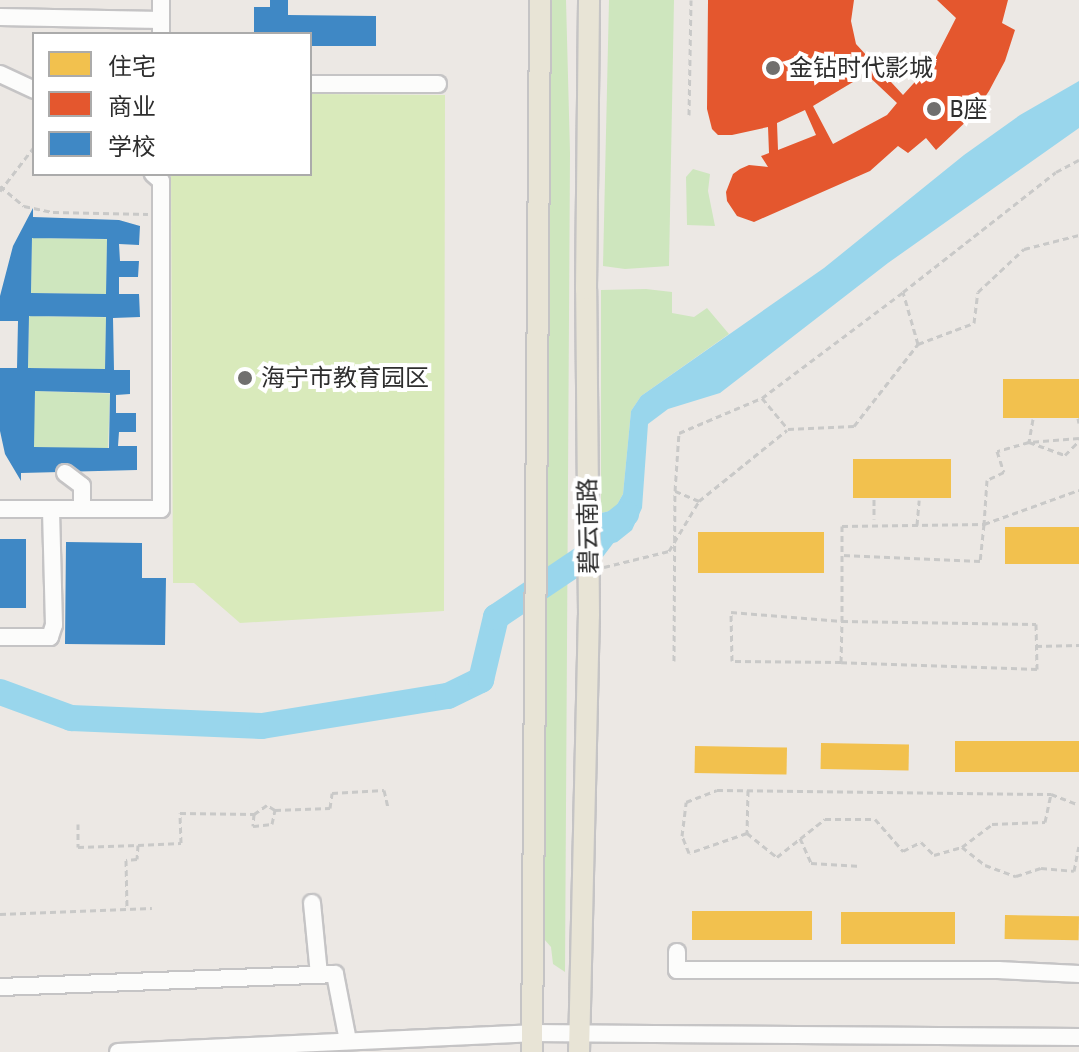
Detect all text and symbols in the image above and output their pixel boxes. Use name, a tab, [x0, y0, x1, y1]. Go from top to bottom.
legend	[32, 32, 312, 176]
text: 住宅	[108, 50, 156, 82]
place label: 金钻时代影城	[789, 54, 933, 82]
marker: 金钻时代影城	[764, 59, 782, 77]
text: 商业	[108, 90, 156, 122]
place label: B座	[950, 95, 987, 123]
marker: B座	[925, 100, 943, 118]
text: 学校	[108, 130, 156, 162]
place label: 海宁市教育园区	[261, 364, 429, 392]
marker: 海宁市教育园区	[236, 369, 254, 387]
street label: 碧云南路	[573, 478, 603, 574]

